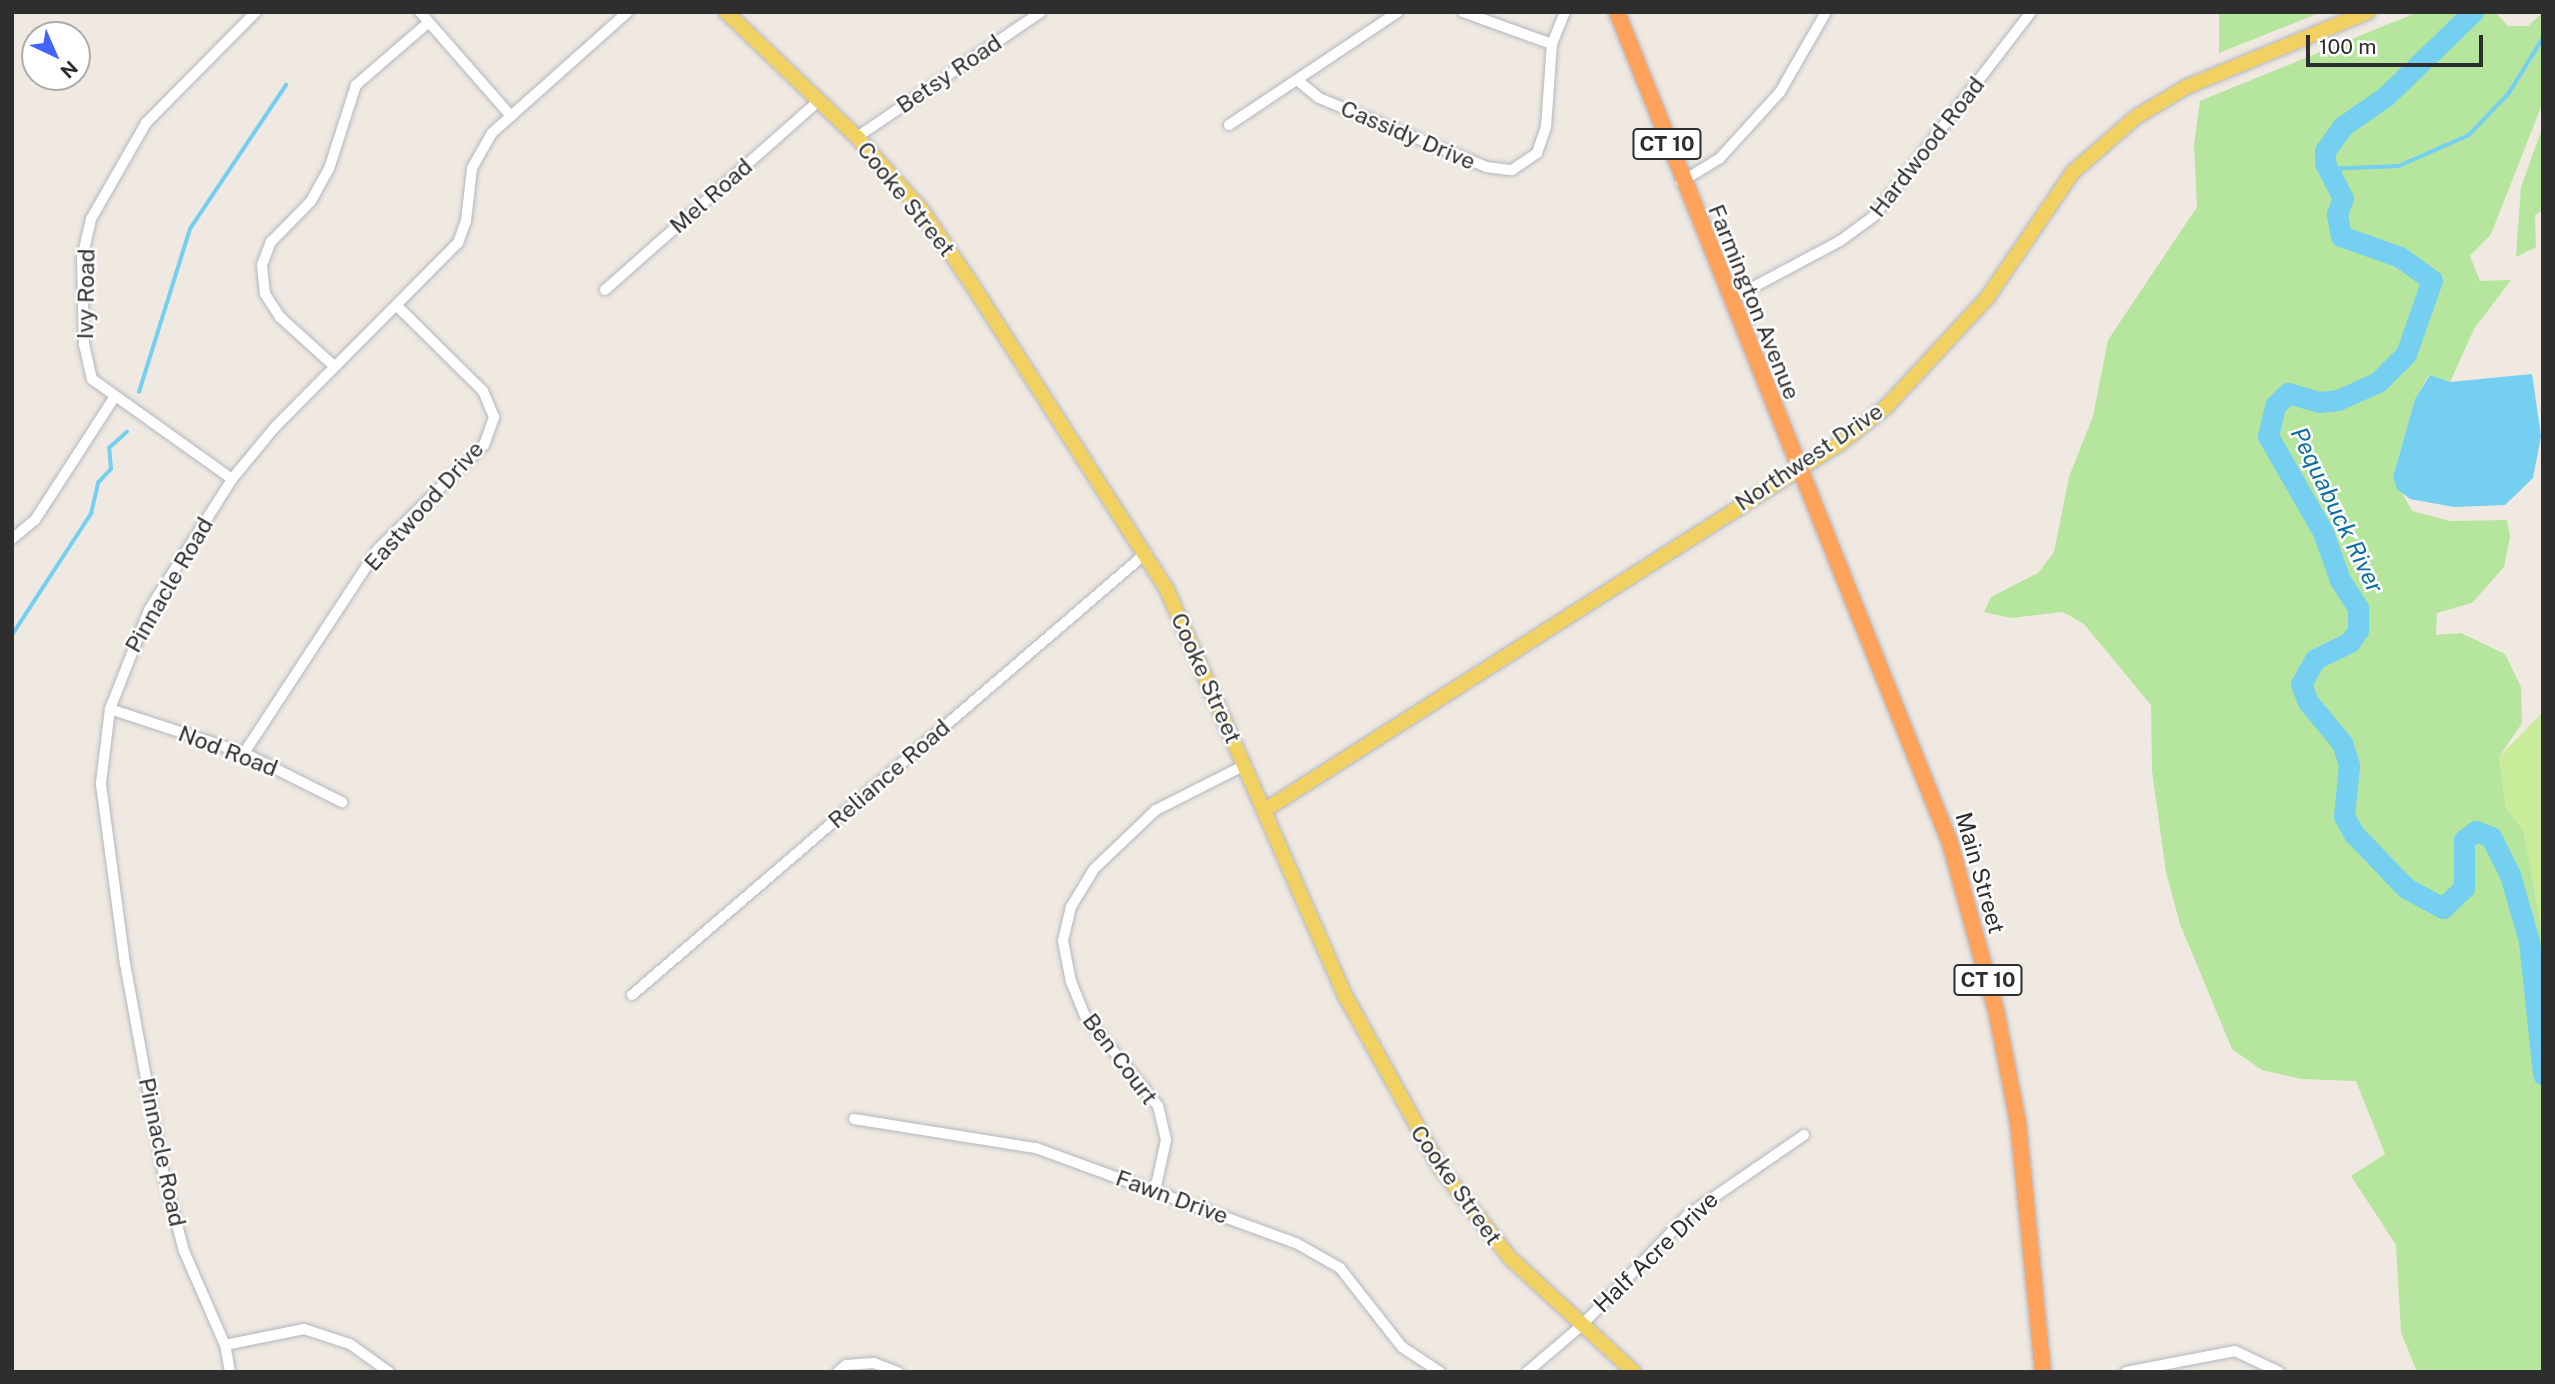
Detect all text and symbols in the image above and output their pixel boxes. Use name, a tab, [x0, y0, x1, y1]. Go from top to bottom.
north arrow	[21, 21, 91, 91]
scale bar	[2310, 21, 2487, 65]
street label: Betsy Road	[891, 29, 1007, 119]
text: 100 m	[2319, 34, 2376, 59]
text: N	[56, 57, 82, 83]
street label: Hardwood Road	[1864, 71, 1990, 223]
street label: Cassidy Drive	[1336, 94, 1480, 176]
road number: CT 10	[1632, 127, 1702, 162]
street label: Cooke Street	[851, 136, 961, 262]
street label: Mel Road	[664, 153, 758, 239]
street label: Farmington Avenue	[1702, 200, 1806, 404]
street label: Ivy Road	[71, 248, 101, 340]
street label: Northwest Drive	[1730, 397, 1888, 517]
water label: Pequabuck River	[2284, 422, 2390, 598]
street label: Eastwood Drive	[359, 435, 489, 577]
street label: Pinnacle Road	[119, 512, 219, 658]
street label: Cooke Street	[1165, 608, 1247, 748]
street label: Reliance Road	[822, 714, 956, 834]
street label: Nod Road	[175, 719, 281, 783]
street label: Main Street	[1950, 809, 2010, 937]
road number: CT 10	[1953, 962, 2023, 998]
street label: Ben Court	[1077, 1008, 1163, 1110]
street label: Pinnacle Road	[133, 1075, 191, 1229]
street label: Cooke Street	[1405, 1120, 1507, 1250]
street label: Fawn Drive	[1112, 1164, 1232, 1230]
street label: Half Acre Drive	[1588, 1186, 1724, 1318]

